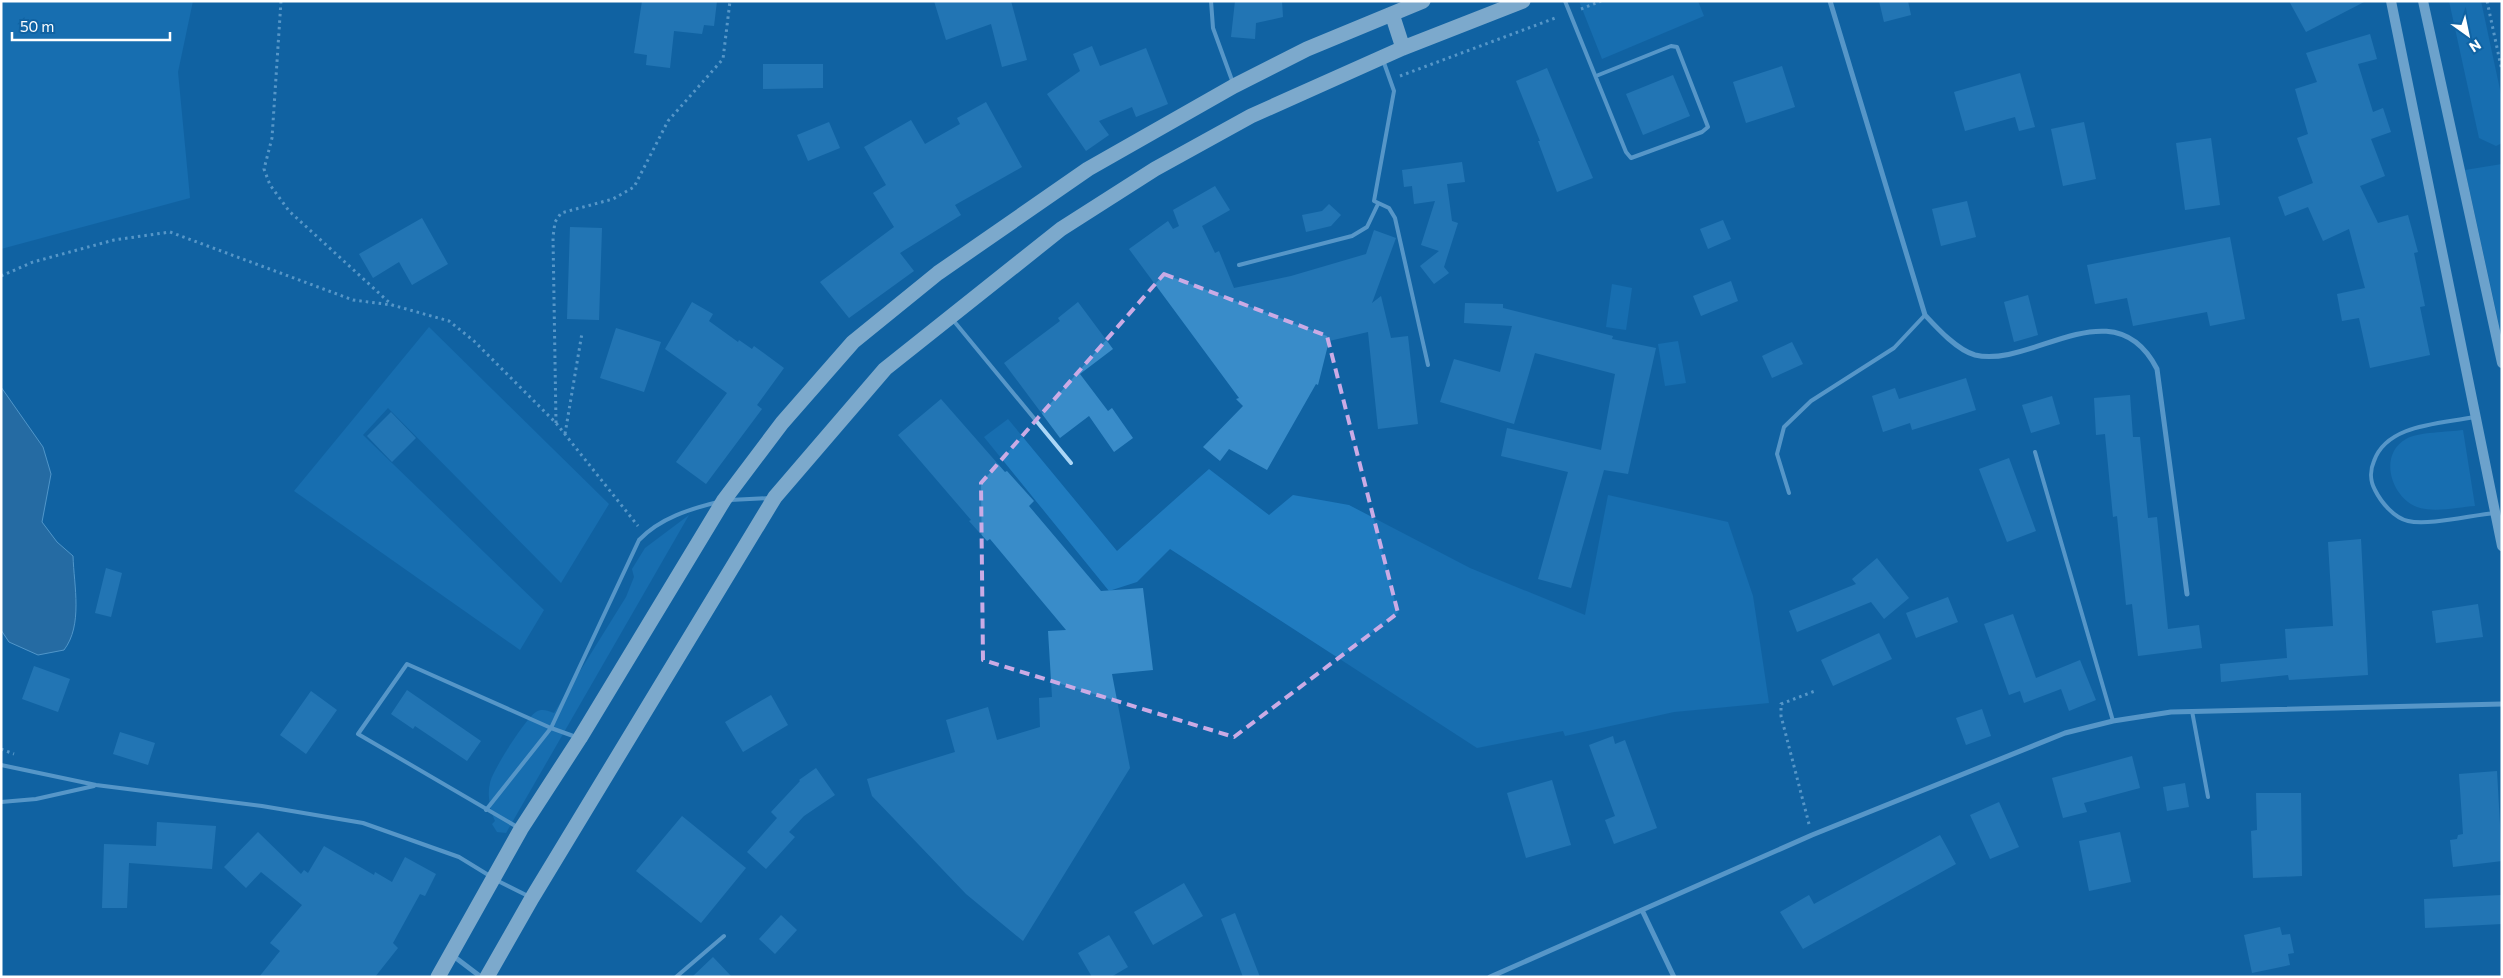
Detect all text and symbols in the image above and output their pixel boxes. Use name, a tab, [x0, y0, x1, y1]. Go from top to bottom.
scale bar	[12, 10, 170, 42]
north arrow	[2443, 10, 2493, 60]
text: 50 m	[20, 17, 54, 35]
text: N	[2466, 36, 2484, 56]

